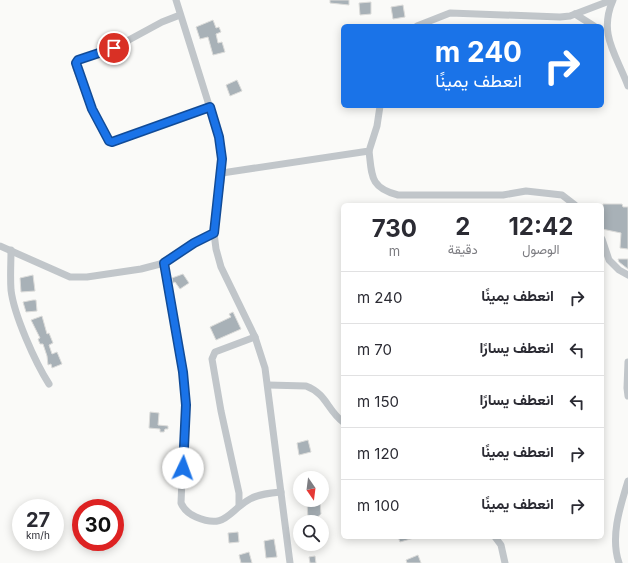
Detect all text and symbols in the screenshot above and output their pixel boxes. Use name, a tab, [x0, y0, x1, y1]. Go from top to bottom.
pin	[97, 31, 131, 65]
text: 240 m	[435, 35, 522, 69]
icon: arrive	[103, 37, 125, 59]
icon: right	[536, 40, 588, 92]
text: انعطف يمينًا	[435, 70, 522, 91]
text: 2	[455, 212, 470, 241]
text: 12:42	[508, 212, 573, 241]
text: 730	[372, 214, 417, 243]
text: دقيقة	[448, 241, 478, 257]
text: الوصول	[522, 241, 560, 257]
text: m	[389, 243, 400, 259]
text: انعطف يمينًا	[481, 286, 554, 305]
icon: right	[566, 287, 588, 309]
text: 240 m	[357, 288, 402, 307]
text: انعطف يسارًا	[479, 338, 554, 357]
icon: left	[566, 339, 588, 361]
text: 70 m	[357, 340, 392, 359]
text: انعطف يسارًا	[479, 390, 554, 409]
icon: left	[566, 391, 588, 413]
text: 150 m	[357, 392, 399, 411]
text: انعطف يمينًا	[481, 442, 554, 461]
icon: right	[566, 443, 588, 465]
text: 120 m	[357, 444, 399, 463]
position arrow	[162, 447, 204, 489]
north arrow	[293, 471, 329, 507]
map controls	[293, 471, 329, 551]
text: انعطف يمينًا	[481, 494, 554, 513]
icon: right	[566, 495, 588, 517]
text: 100 m	[357, 496, 399, 515]
speed limit sign: 30	[72, 499, 124, 551]
text: 27	[26, 508, 50, 532]
button: search	[293, 515, 329, 551]
text: km/h	[26, 529, 50, 541]

